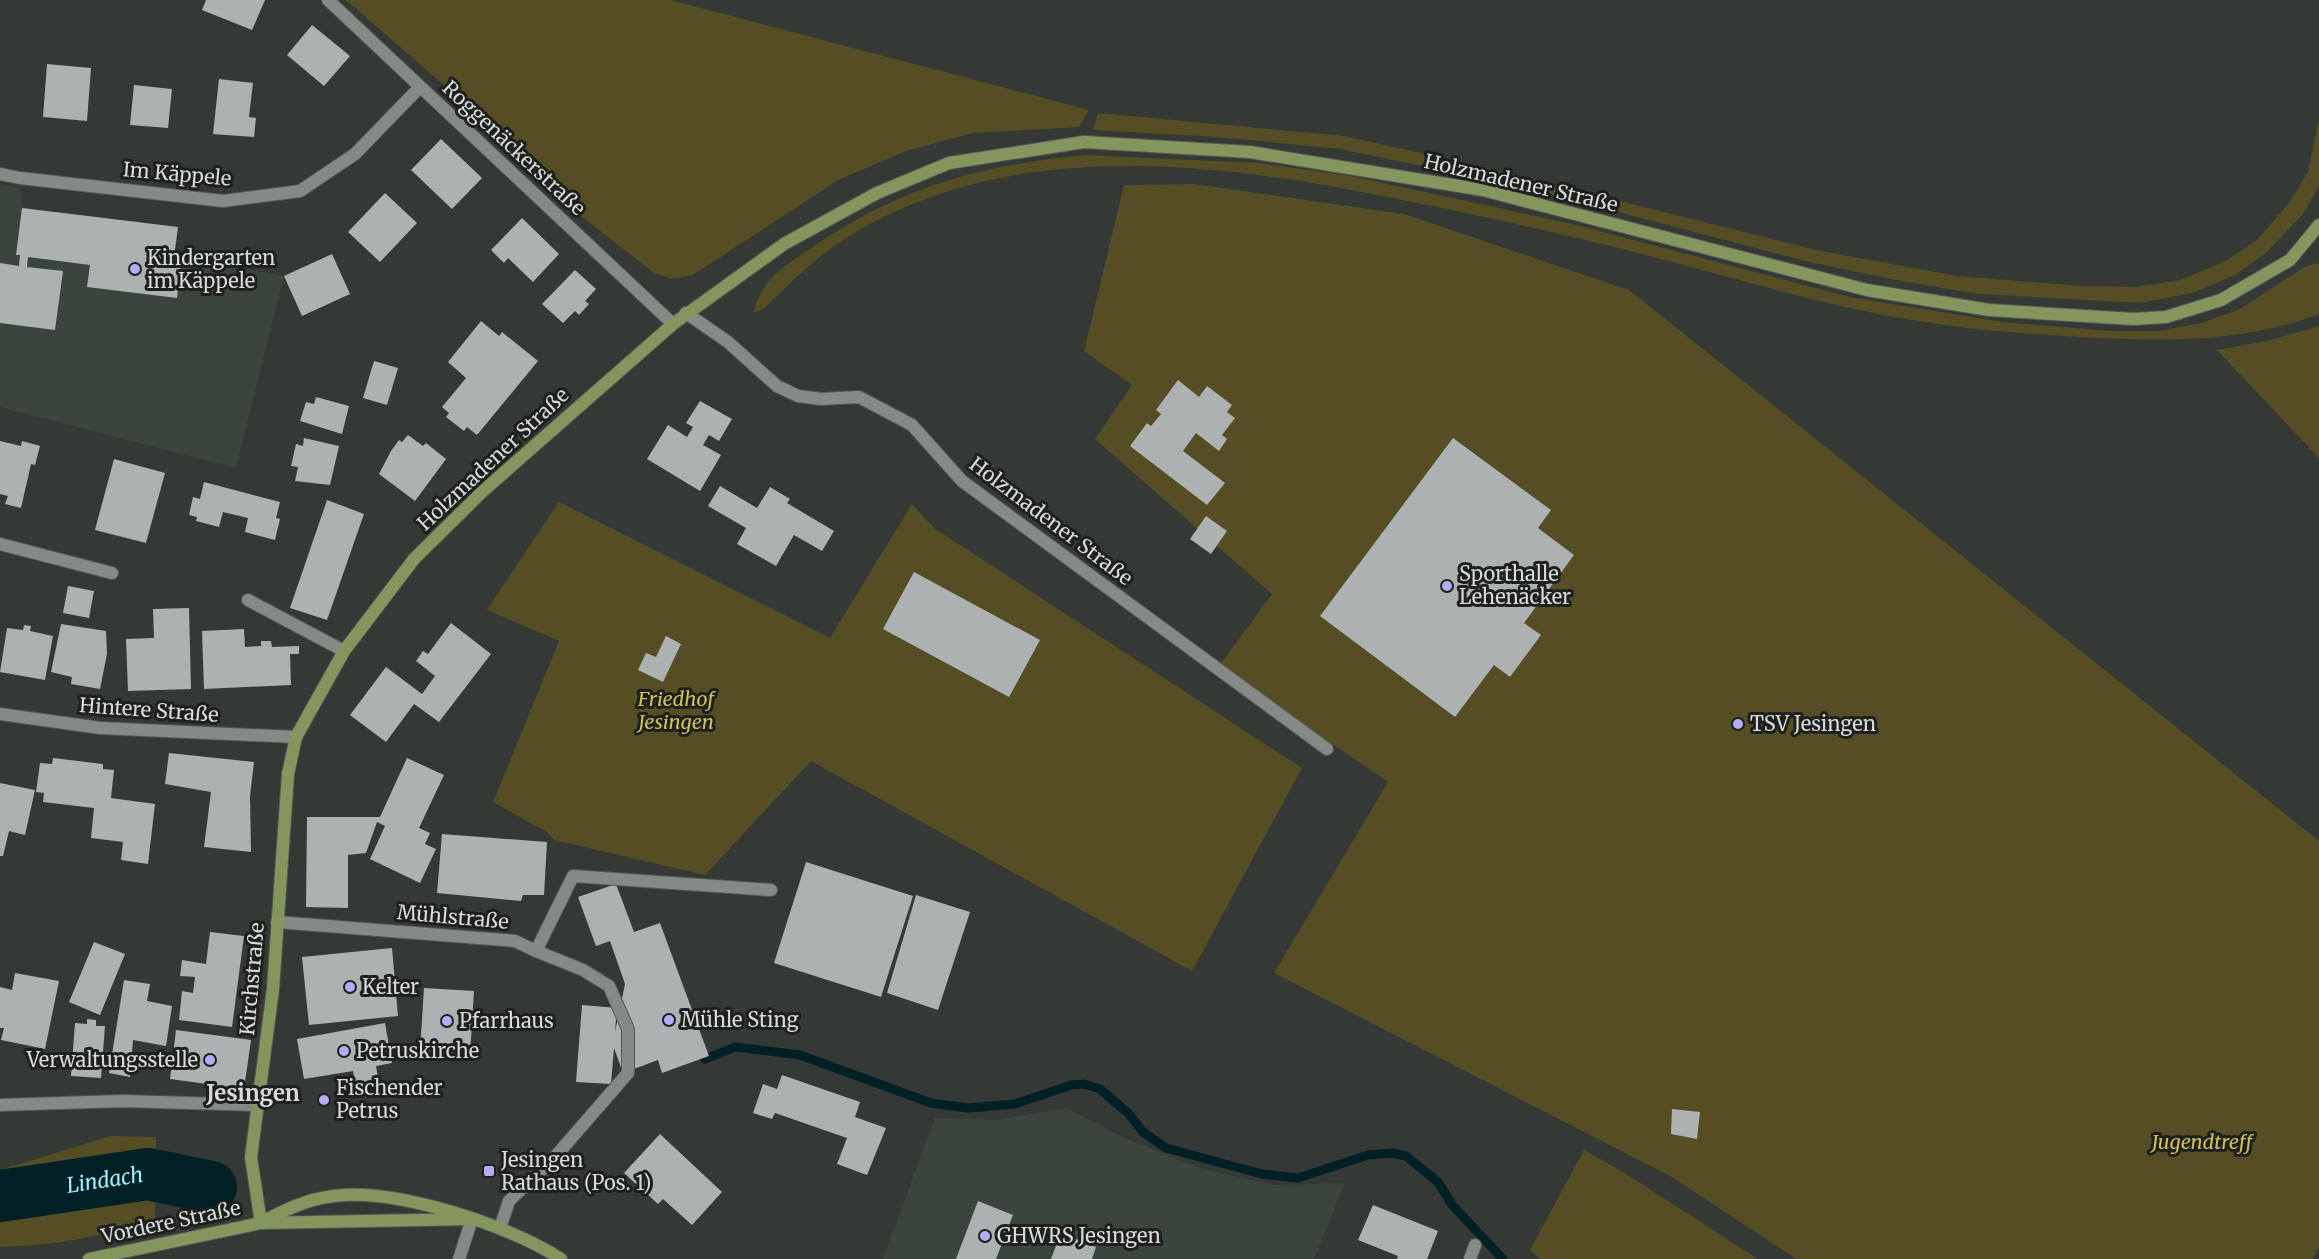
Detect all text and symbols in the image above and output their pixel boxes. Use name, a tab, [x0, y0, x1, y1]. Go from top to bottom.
street label: Roggenäckerstraße	[438, 75, 591, 220]
street label: Holzmadener Straße	[1422, 148, 1620, 217]
street label: Im Käppele	[122, 156, 232, 191]
place label: Kindergarten im Käppele	[147, 245, 275, 293]
marker: Kindergarten im Käppele	[128, 262, 142, 276]
street label: Holzmadener Straße	[412, 382, 574, 535]
street label: Holzmadener Straße	[965, 451, 1138, 590]
place label: Sporthalle Lehenäcker	[1459, 561, 1571, 609]
marker: Sporthalle Lehenäcker	[1440, 579, 1454, 593]
park label: Friedhof Jesingen	[636, 686, 716, 734]
street label: Hintere Straße	[78, 692, 220, 727]
place label: TSV Jesingen	[1750, 711, 1876, 736]
marker: TSV Jesingen	[1731, 717, 1745, 731]
street label: Mühlstraße	[396, 899, 510, 934]
street label: Kirchstraße	[234, 921, 269, 1037]
place label: Kelter	[362, 974, 419, 999]
marker: Kelter	[343, 980, 357, 994]
place label: Mühle Sting	[681, 1007, 799, 1032]
place label: Pfarrhaus	[459, 1008, 554, 1033]
marker: Mühle Sting	[662, 1013, 676, 1027]
marker: Pfarrhaus	[440, 1014, 454, 1028]
place label: Petruskirche	[356, 1038, 479, 1063]
marker: Petruskirche	[337, 1044, 351, 1058]
place label: Verwaltungsstelle	[26, 1047, 198, 1072]
marker: Verwaltungsstelle	[203, 1053, 217, 1067]
place label: Fischender Petrus	[336, 1075, 443, 1123]
district label: Jesingen	[205, 1079, 300, 1107]
marker: Fischender Petrus	[317, 1093, 331, 1107]
park label: Jugendtreff	[2150, 1129, 2254, 1154]
place label: Jesingen Rathaus (Pos. 1)	[500, 1147, 651, 1195]
water label: Lindach	[65, 1161, 145, 1199]
marker: Jesingen Rathaus (Pos. 1)	[482, 1164, 496, 1178]
street label: Vordere Straße	[98, 1195, 243, 1249]
place label: GHWRS Jesingen	[997, 1223, 1161, 1248]
marker: GHWRS Jesingen	[978, 1229, 992, 1243]

